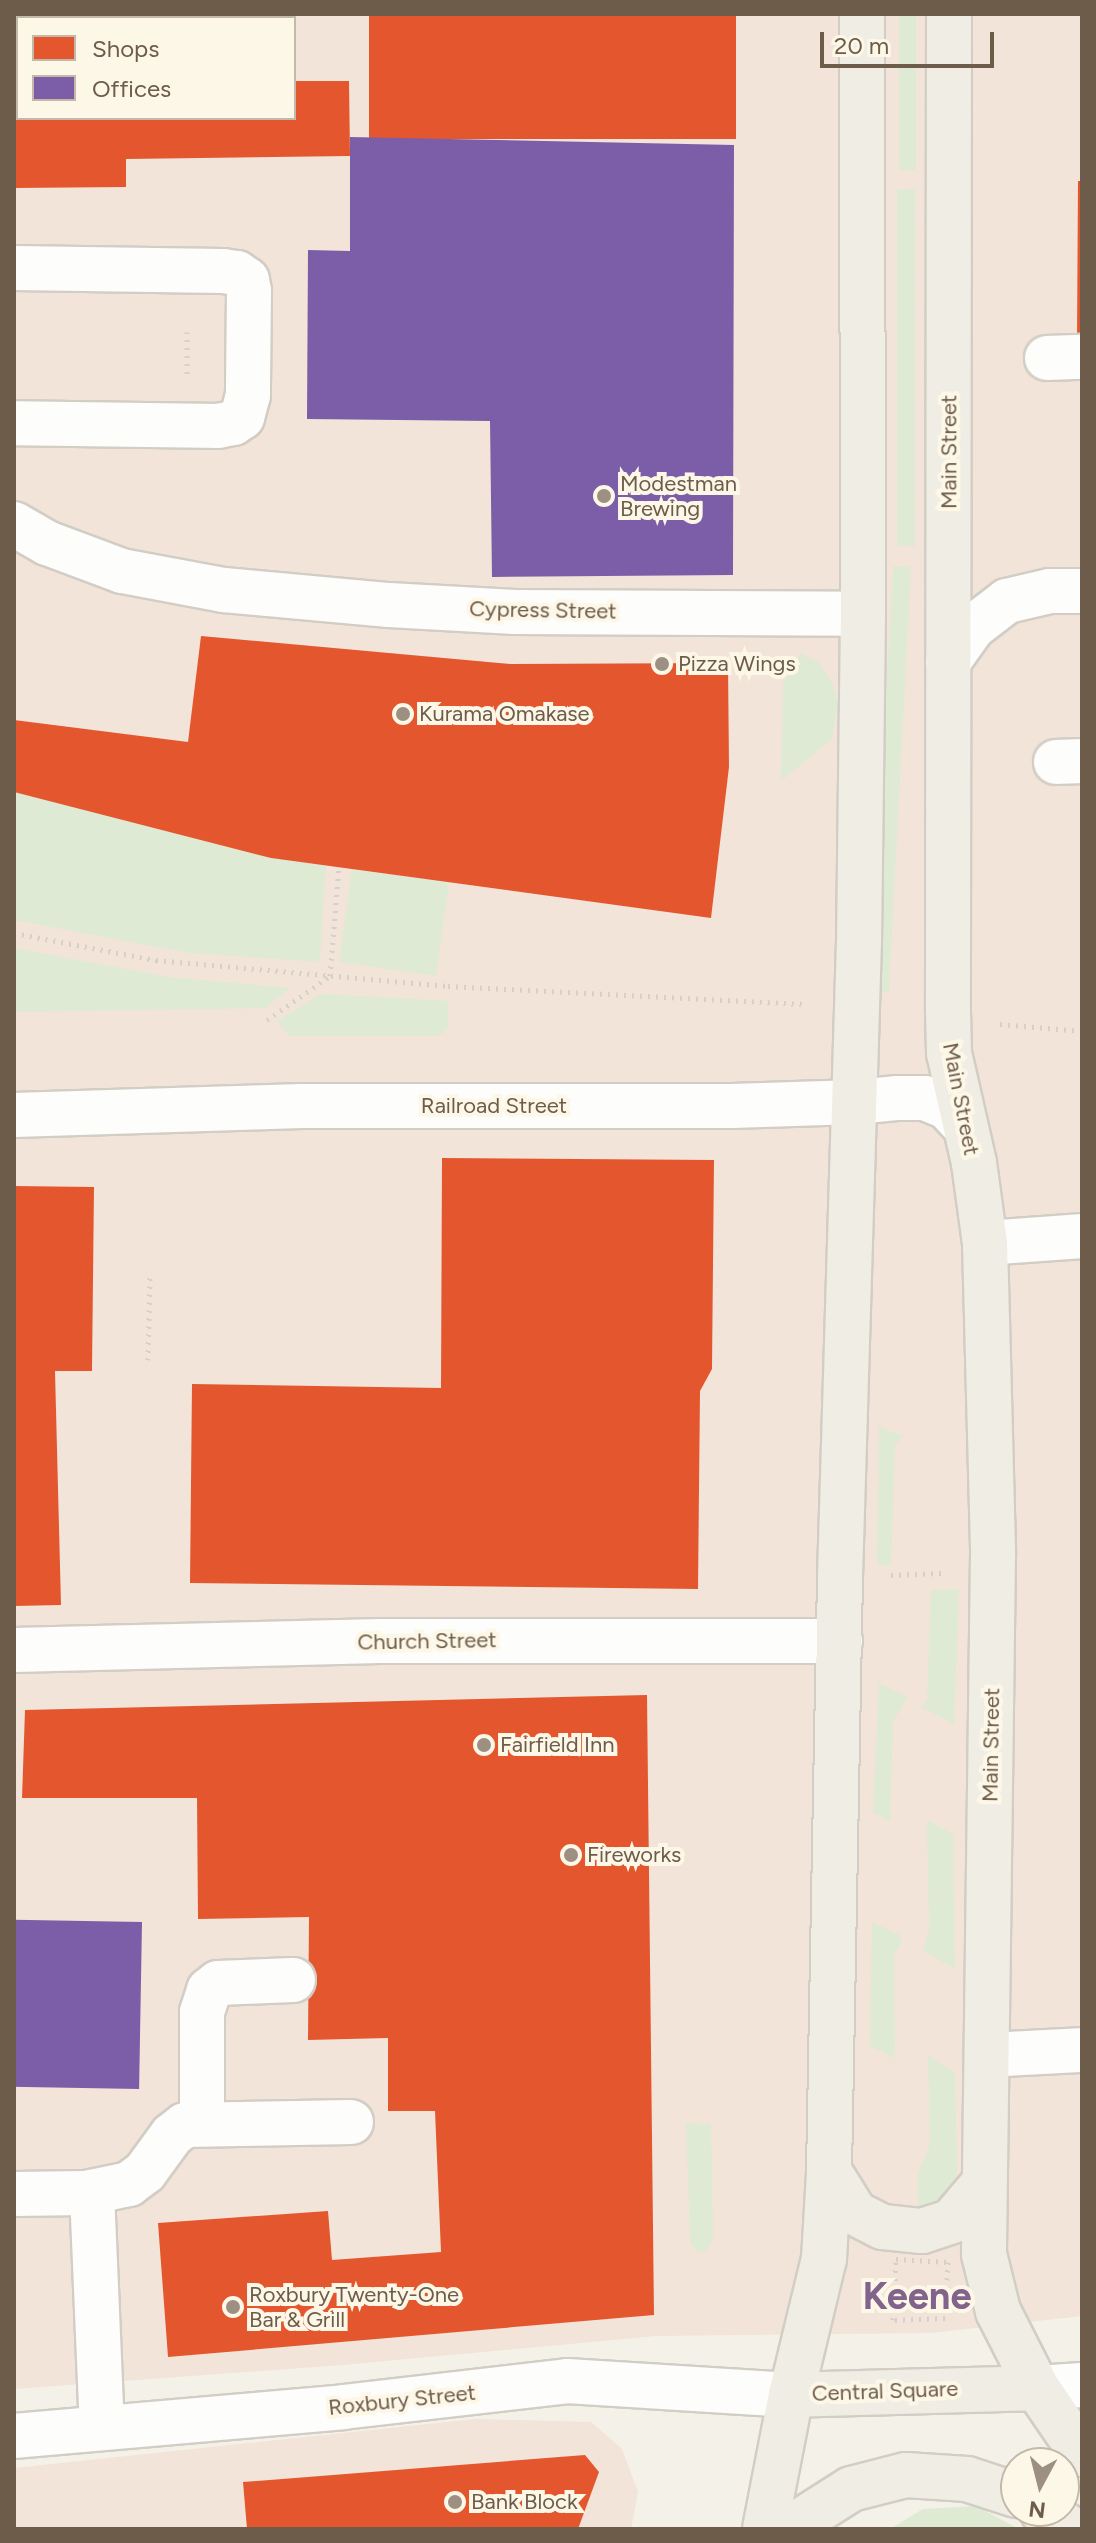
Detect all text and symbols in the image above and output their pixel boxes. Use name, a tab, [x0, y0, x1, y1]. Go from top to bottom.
legend	[16, 16, 296, 120]
scale bar	[824, 16, 998, 66]
text: 20 m	[834, 31, 889, 60]
text: Shops	[92, 34, 159, 63]
text: Offices	[92, 74, 171, 103]
street label: Main Street	[936, 395, 962, 509]
place label: Modestman Brewing	[620, 470, 737, 522]
marker: Modestman Brewing	[595, 487, 613, 505]
street label: Cypress Street	[469, 596, 617, 624]
place label: Pizza Wings	[678, 651, 796, 677]
marker: Pizza Wings	[653, 655, 671, 673]
place label: Kurama Omakase	[419, 701, 590, 727]
marker: Kurama Omakase	[394, 705, 412, 723]
street label: Main Street	[937, 1040, 985, 1158]
street label: Railroad Street	[421, 1093, 567, 1119]
street label: Church Street	[357, 1627, 497, 1655]
street label: Main Street	[977, 1688, 1005, 1802]
place label: Fairfield Inn	[500, 1732, 614, 1758]
marker: Fairfield Inn	[475, 1736, 493, 1754]
place label: Fireworks	[587, 1842, 681, 1868]
marker: Fireworks	[562, 1846, 580, 1864]
district label: Keene	[863, 2274, 971, 2320]
place label: Roxbury Twenty-One Bar & Grill	[249, 2281, 459, 2332]
marker: Roxbury Twenty-One Bar & Grill	[224, 2298, 242, 2316]
street label: Central Square	[811, 2375, 959, 2407]
street label: Roxbury Street	[327, 2379, 477, 2421]
north arrow	[1000, 2447, 1080, 2527]
place label: Bank Block	[471, 2489, 578, 2515]
marker: Bank Block	[446, 2493, 464, 2511]
text: N	[1027, 2495, 1047, 2524]

